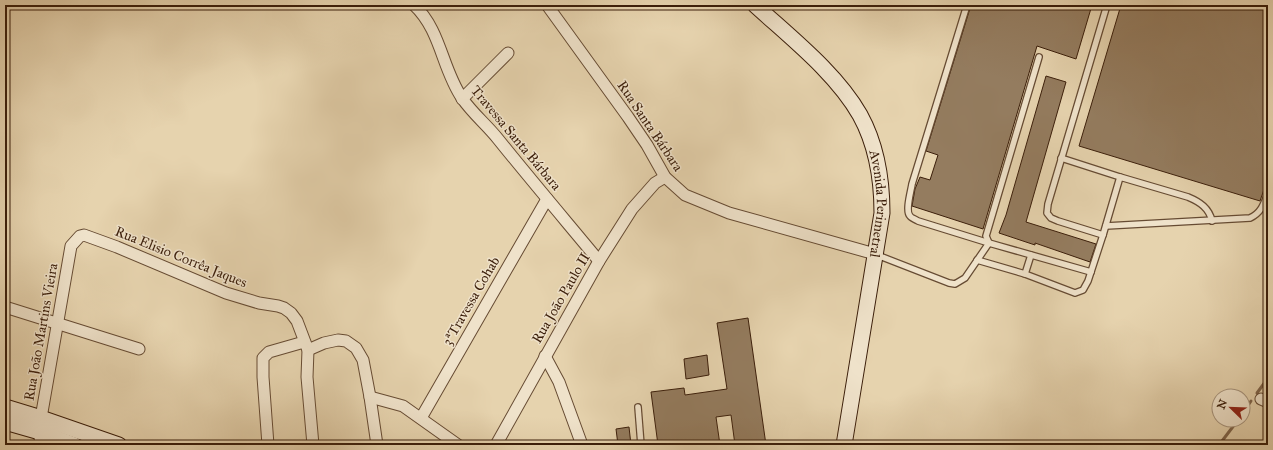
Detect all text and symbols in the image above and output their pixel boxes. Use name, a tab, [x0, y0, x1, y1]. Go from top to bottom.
street label: Rua Santa Bárbara	[613, 77, 687, 175]
street label: Travessa Santa Bárbara	[467, 82, 565, 194]
street label: Avenida Perimetral	[866, 147, 891, 259]
street label: Rua Elisio Corrêa Jaques	[112, 223, 250, 292]
street label: Rua João Paulo II	[528, 250, 595, 347]
street label: 3ªTravessa Cohab	[439, 253, 503, 348]
street label: Rua João Martins Vieira	[21, 262, 62, 402]
north arrow	[1211, 388, 1251, 428]
text: N	[1214, 397, 1230, 411]

